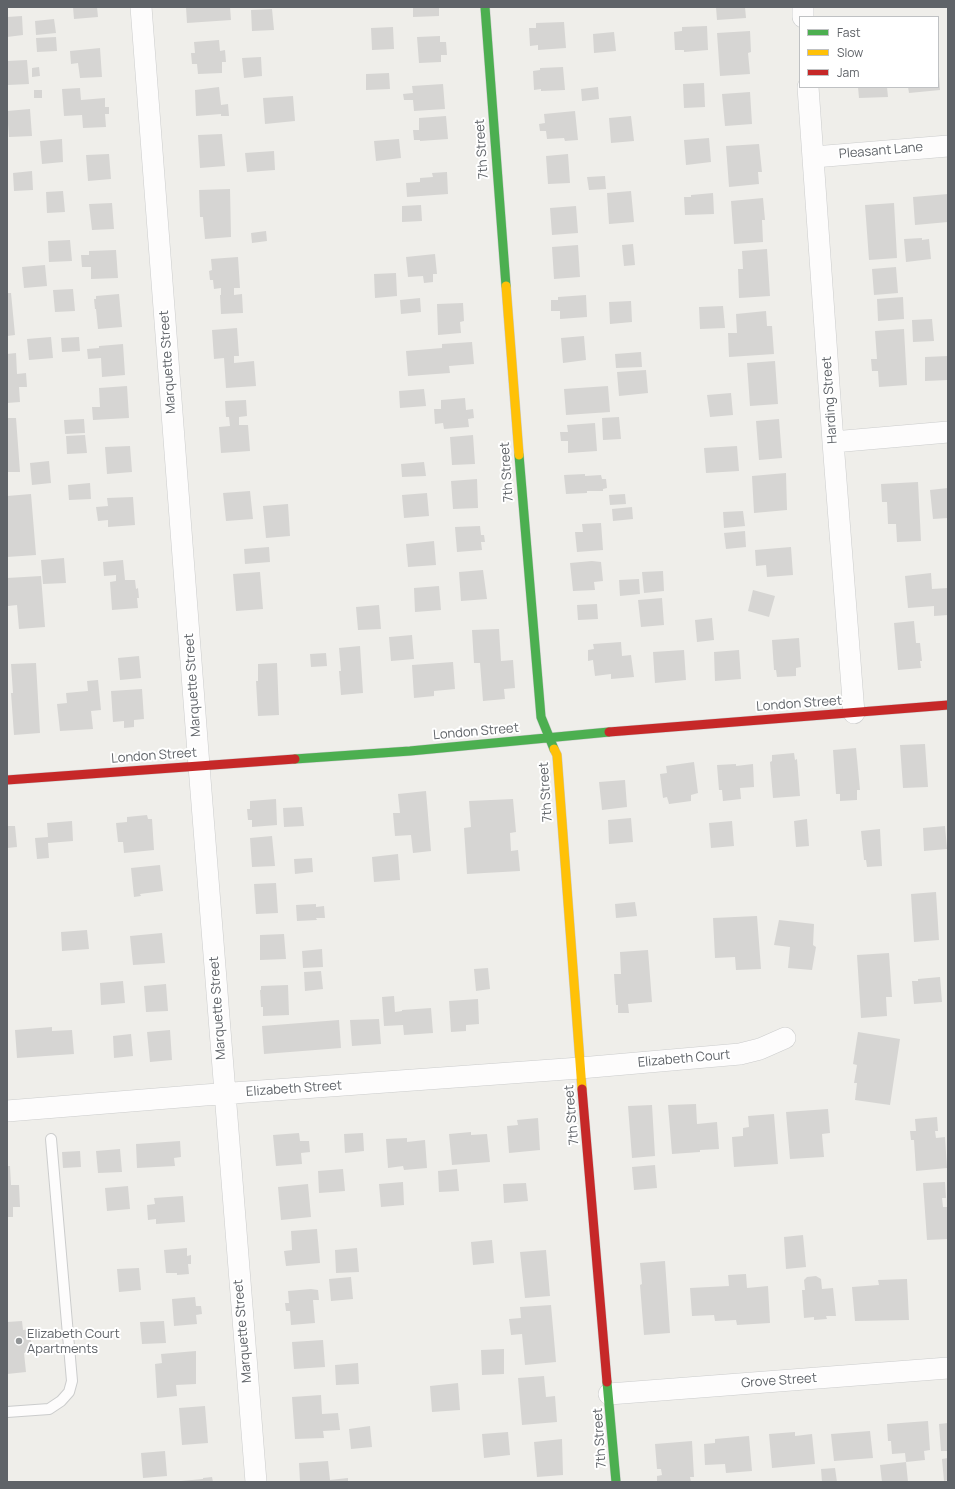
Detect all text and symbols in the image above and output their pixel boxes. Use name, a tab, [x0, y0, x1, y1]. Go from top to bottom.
legend	[799, 16, 939, 88]
text: Fast	[837, 24, 861, 41]
text: Slow	[837, 44, 863, 61]
text: Jam	[837, 64, 859, 81]
street label: 7th Street	[472, 118, 492, 180]
street label: Pleasant Lane	[838, 140, 924, 162]
street label: Marquette Street	[157, 310, 179, 414]
street label: Harding Street	[819, 356, 841, 444]
street label: 7th Street	[497, 441, 517, 503]
street label: Marquette Street	[182, 633, 204, 737]
street label: London Street	[756, 693, 842, 715]
street label: London Street	[433, 720, 519, 744]
street label: London Street	[111, 745, 197, 767]
street label: 7th Street	[536, 761, 556, 823]
street label: Marquette Street	[207, 956, 229, 1060]
street label: Elizabeth Court	[637, 1047, 731, 1071]
street label: Elizabeth Street	[245, 1078, 343, 1100]
street label: 7th Street	[562, 1084, 582, 1146]
street label: Marquette Street	[231, 1279, 255, 1383]
place label: Elizabeth Court Apartments	[27, 1326, 120, 1357]
marker: Elizabeth Court Apartments	[14, 1336, 24, 1346]
street label: Grove Street	[741, 1371, 817, 1391]
street label: 7th Street	[590, 1407, 610, 1469]

